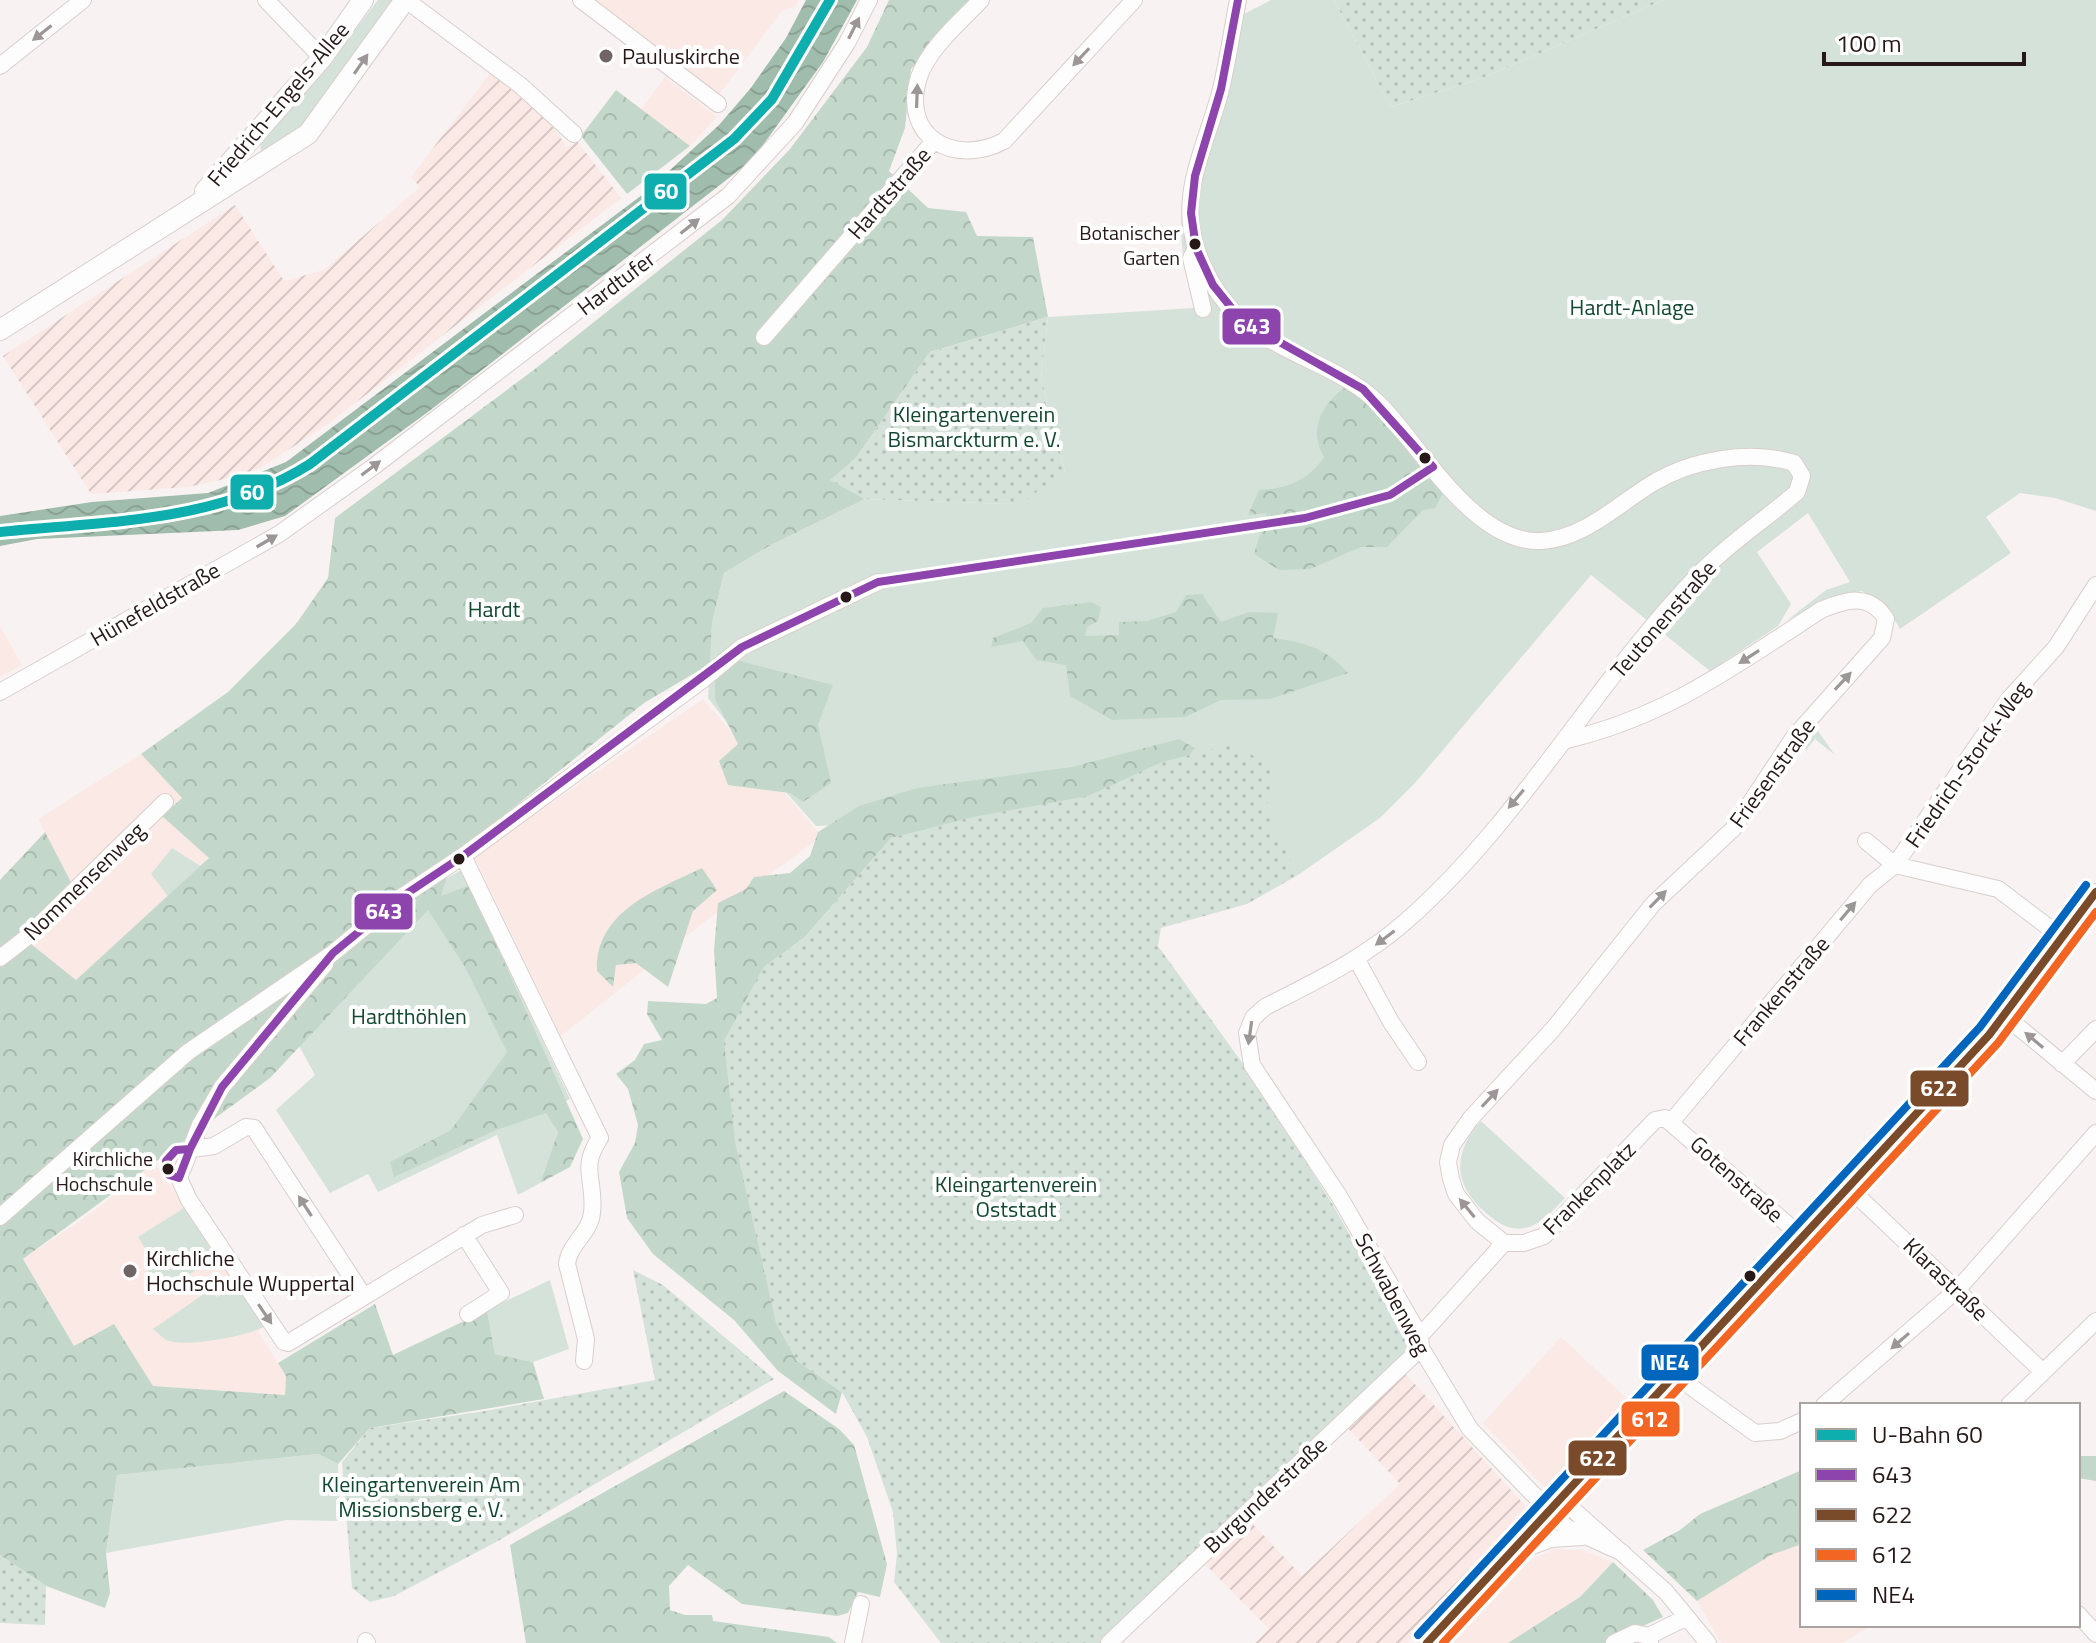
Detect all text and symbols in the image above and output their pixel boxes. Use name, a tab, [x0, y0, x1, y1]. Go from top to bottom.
street label: Friedrich-Engels-Allee	[199, 14, 357, 194]
scale bar	[1824, 16, 2024, 66]
one-way arrow	[848, 17, 861, 40]
one-way arrow	[32, 24, 52, 41]
text: 100 m	[1836, 25, 1902, 61]
place label: Pauluskirche	[622, 39, 740, 73]
marker: Pauluskirche	[597, 47, 615, 65]
one-way arrow	[1072, 48, 1090, 67]
one-way arrow	[353, 54, 368, 75]
one-way arrow	[911, 83, 924, 108]
street label: Hardtstraße	[839, 139, 939, 247]
line badge: 60	[643, 172, 688, 211]
text: 60	[654, 174, 678, 208]
place label: Botanischer Garten	[1079, 217, 1180, 273]
one-way arrow	[680, 219, 700, 235]
marker: Botanischer Garten	[1187, 236, 1203, 252]
street label: Hardtufer	[570, 242, 662, 324]
park label: Hardt-Anlage	[1570, 290, 1694, 324]
line badge: 643	[1221, 307, 1282, 346]
text: 643	[1234, 309, 1270, 343]
park label: Kleingartenverein Bismarckturm e. V.	[888, 397, 1060, 456]
unlabelled marker	[1417, 450, 1433, 466]
one-way arrow	[361, 461, 381, 477]
line badge: 60	[229, 473, 275, 511]
text: 60	[240, 475, 264, 509]
one-way arrow	[256, 534, 278, 548]
street label: Teutonenstraße	[1602, 552, 1724, 686]
street label: Hünefeldstraße	[84, 553, 226, 655]
unlabelled marker	[838, 589, 854, 605]
park label: Hardt	[468, 592, 521, 626]
one-way arrow	[1738, 649, 1759, 664]
one-way arrow	[1833, 672, 1851, 691]
street label: Friedrich-Storck-Weg	[1896, 673, 2038, 855]
street label: Friesenstraße	[1721, 711, 1823, 835]
one-way arrow	[1508, 789, 1525, 809]
street label: Nommensenweg	[15, 814, 153, 948]
unlabelled marker	[451, 851, 467, 867]
one-way arrow	[1649, 890, 1667, 909]
line badge: 643	[353, 892, 414, 931]
text: 643	[366, 894, 402, 928]
one-way arrow	[1839, 901, 1856, 921]
street label: Frankenstraße	[1725, 928, 1837, 1054]
one-way arrow	[1375, 930, 1395, 946]
park label: Hardthöhlen	[351, 999, 467, 1033]
one-way arrow	[1243, 1021, 1256, 1046]
one-way arrow	[2024, 1032, 2044, 1049]
line badge: 622	[1909, 1069, 1970, 1108]
text: 622	[1921, 1071, 1957, 1105]
one-way arrow	[1480, 1088, 1498, 1107]
street label: Gotenstraße	[1682, 1128, 1792, 1230]
street label: Frankenplatz	[1534, 1133, 1644, 1243]
place label: Kirchliche Hochschule	[55, 1143, 153, 1199]
marker: Kirchliche Hochschule	[160, 1161, 176, 1177]
park label: Kleingartenverein Oststadt	[935, 1167, 1097, 1226]
one-way arrow	[299, 1195, 313, 1217]
one-way arrow	[1459, 1199, 1476, 1219]
street label: Schwabenweg	[1346, 1227, 1440, 1361]
street label: Klarastraße	[1895, 1229, 1997, 1329]
place label: Kirchliche Hochschule Wuppertal	[146, 1241, 355, 1300]
marker: Kirchliche Hochschule Wuppertal	[121, 1262, 139, 1280]
unlabelled marker	[1742, 1268, 1758, 1284]
one-way arrow	[257, 1303, 272, 1324]
one-way arrow	[1890, 1332, 1910, 1349]
line badge: NE4	[1640, 1343, 1700, 1382]
text: NE4	[1650, 1345, 1690, 1379]
line badge: 612	[1620, 1400, 1681, 1438]
text: 612	[1632, 1402, 1668, 1436]
legend	[1800, 1403, 2080, 1627]
text: U-Bahn 60	[1872, 1416, 1983, 1452]
street label: Burgunderstraße	[1196, 1429, 1334, 1561]
line badge: 622	[1567, 1439, 1628, 1477]
text: 622	[1580, 1441, 1616, 1475]
text: 643	[1872, 1456, 1912, 1492]
park label: Kleingartenverein Am Missionsberg e. V.	[322, 1467, 520, 1526]
text: 622	[1872, 1496, 1912, 1532]
text: 612	[1872, 1536, 1912, 1572]
text: NE4	[1872, 1576, 1915, 1612]

